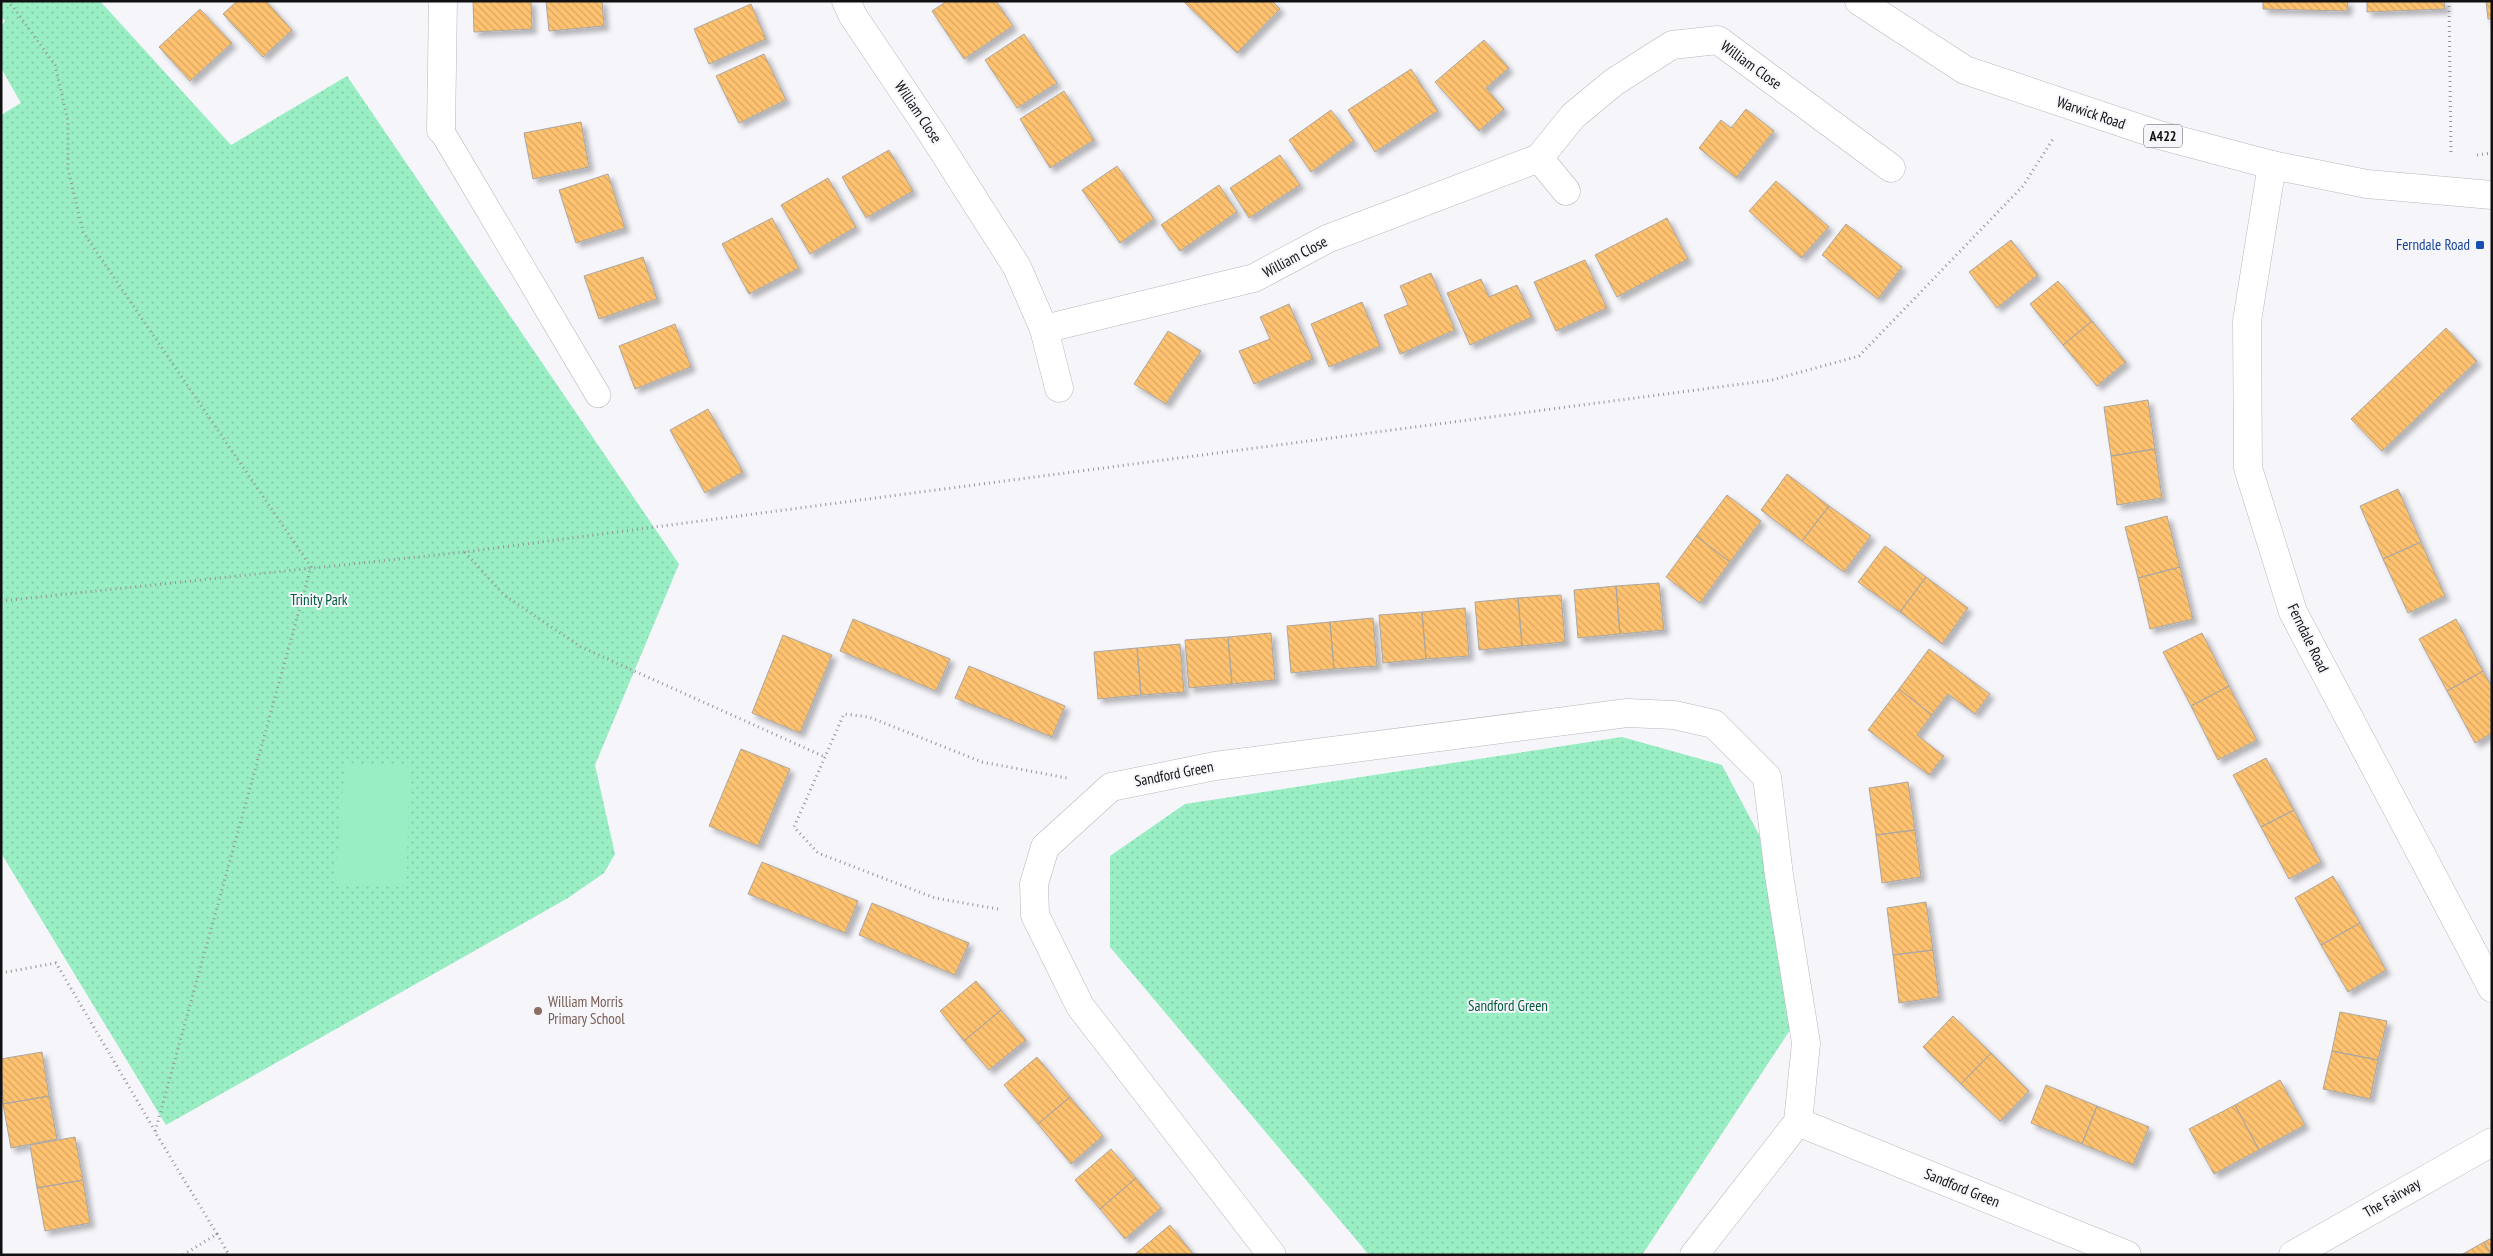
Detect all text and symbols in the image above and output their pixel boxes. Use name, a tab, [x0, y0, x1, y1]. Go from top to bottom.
street label: William Close	[1717, 36, 1785, 93]
street label: William Close	[891, 77, 946, 146]
street label: Warwick Road	[2054, 92, 2128, 133]
road number: A422	[2144, 124, 2182, 148]
street label: William Close	[1259, 232, 1330, 282]
place label: Ferndale Road	[2396, 235, 2470, 254]
marker: Ferndale Road	[2474, 239, 2486, 251]
park label: Trinity Park	[290, 590, 348, 609]
street label: Ferndale Road	[2284, 600, 2333, 675]
street label: Sandford Green	[1133, 757, 1215, 790]
place label: William Morris Primary School	[548, 992, 625, 1028]
park label: Sandford Green	[1468, 996, 1548, 1015]
marker: William Morris Primary School	[532, 1005, 544, 1017]
street label: Sandford Green	[1922, 1164, 2003, 1211]
street label: The Fairway	[2360, 1173, 2424, 1221]

